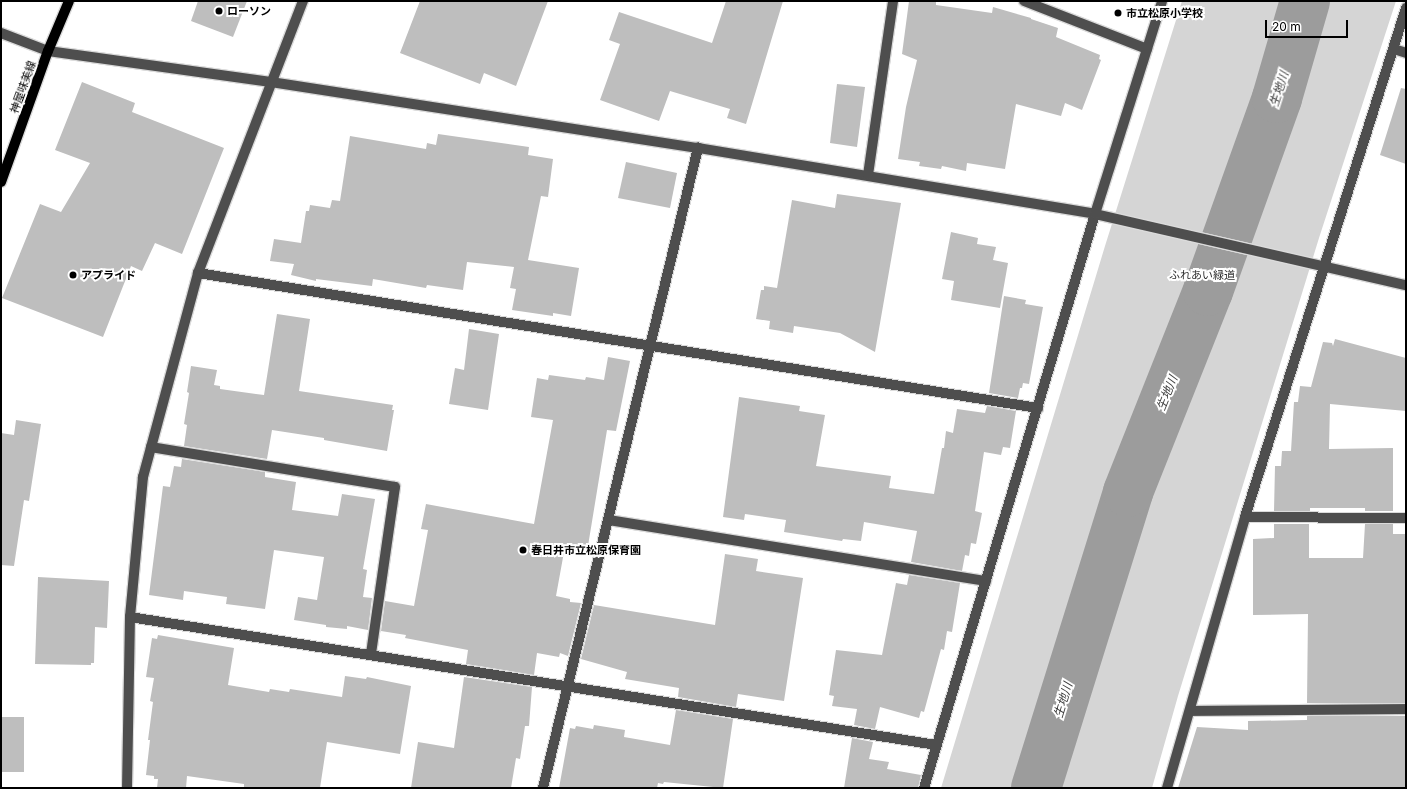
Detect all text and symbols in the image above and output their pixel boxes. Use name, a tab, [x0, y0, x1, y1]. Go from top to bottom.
place label: ローソン	[227, 4, 271, 18]
marker: ローソン	[214, 6, 224, 16]
place label: 市立松原小学校	[1126, 6, 1203, 20]
marker: 市立松原小学校	[1113, 8, 1123, 18]
scale bar	[1267, 12, 1350, 38]
text: 20 m	[1272, 19, 1301, 34]
street label: 神屋味美線	[7, 59, 39, 115]
water label: 生地川	[1267, 70, 1291, 108]
place label: アプライド	[81, 268, 136, 282]
park label: ふれあい緑道	[1169, 268, 1235, 282]
marker: アプライド	[68, 270, 78, 280]
water label: 生地川	[1154, 374, 1180, 412]
place label: 春日井市立松原保育園	[531, 543, 641, 557]
marker: 春日井市立松原保育園	[518, 545, 528, 555]
water label: 生地川	[1051, 681, 1075, 719]

